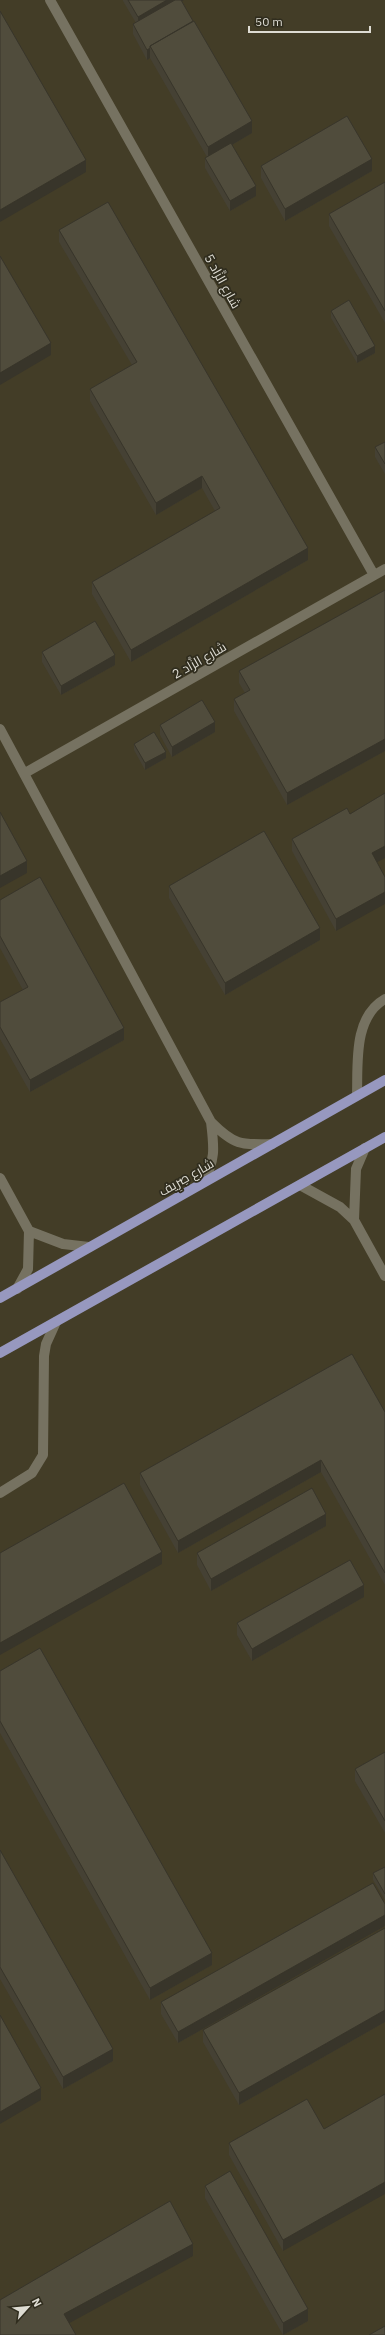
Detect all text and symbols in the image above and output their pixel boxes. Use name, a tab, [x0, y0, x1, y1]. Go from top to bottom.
scale bar	[249, 8, 370, 34]
text: 50 m	[255, 14, 283, 29]
street label: شارع الزَّاد 5	[201, 251, 245, 312]
street label: شارع الزَّاد 2	[169, 638, 229, 683]
street label: شارع صِرِيف	[156, 1155, 217, 1200]
north arrow	[8, 2287, 48, 2327]
text: N	[29, 2296, 45, 2309]

